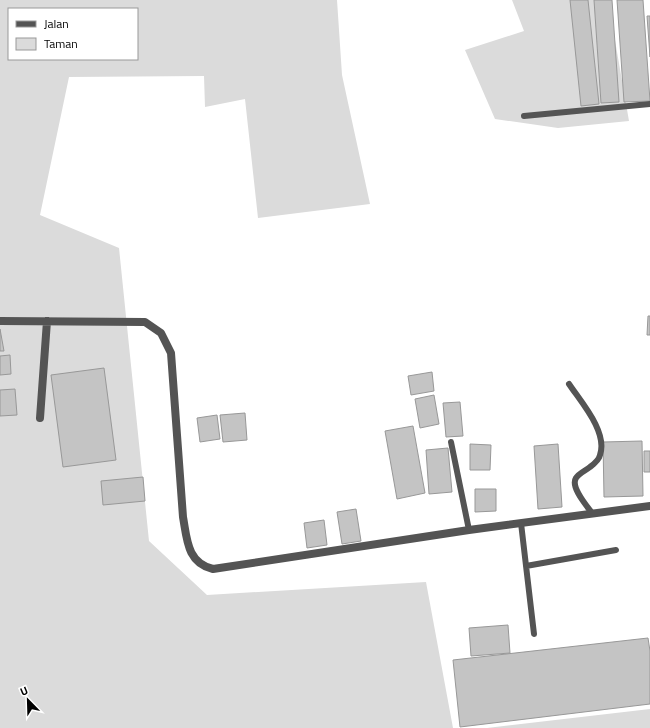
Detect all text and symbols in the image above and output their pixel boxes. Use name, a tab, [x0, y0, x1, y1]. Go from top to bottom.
legend	[8, 8, 138, 60]
text: Jalan	[44, 14, 69, 33]
text: Taman	[44, 34, 78, 53]
north arrow	[8, 680, 48, 720]
text: U	[18, 682, 31, 700]

